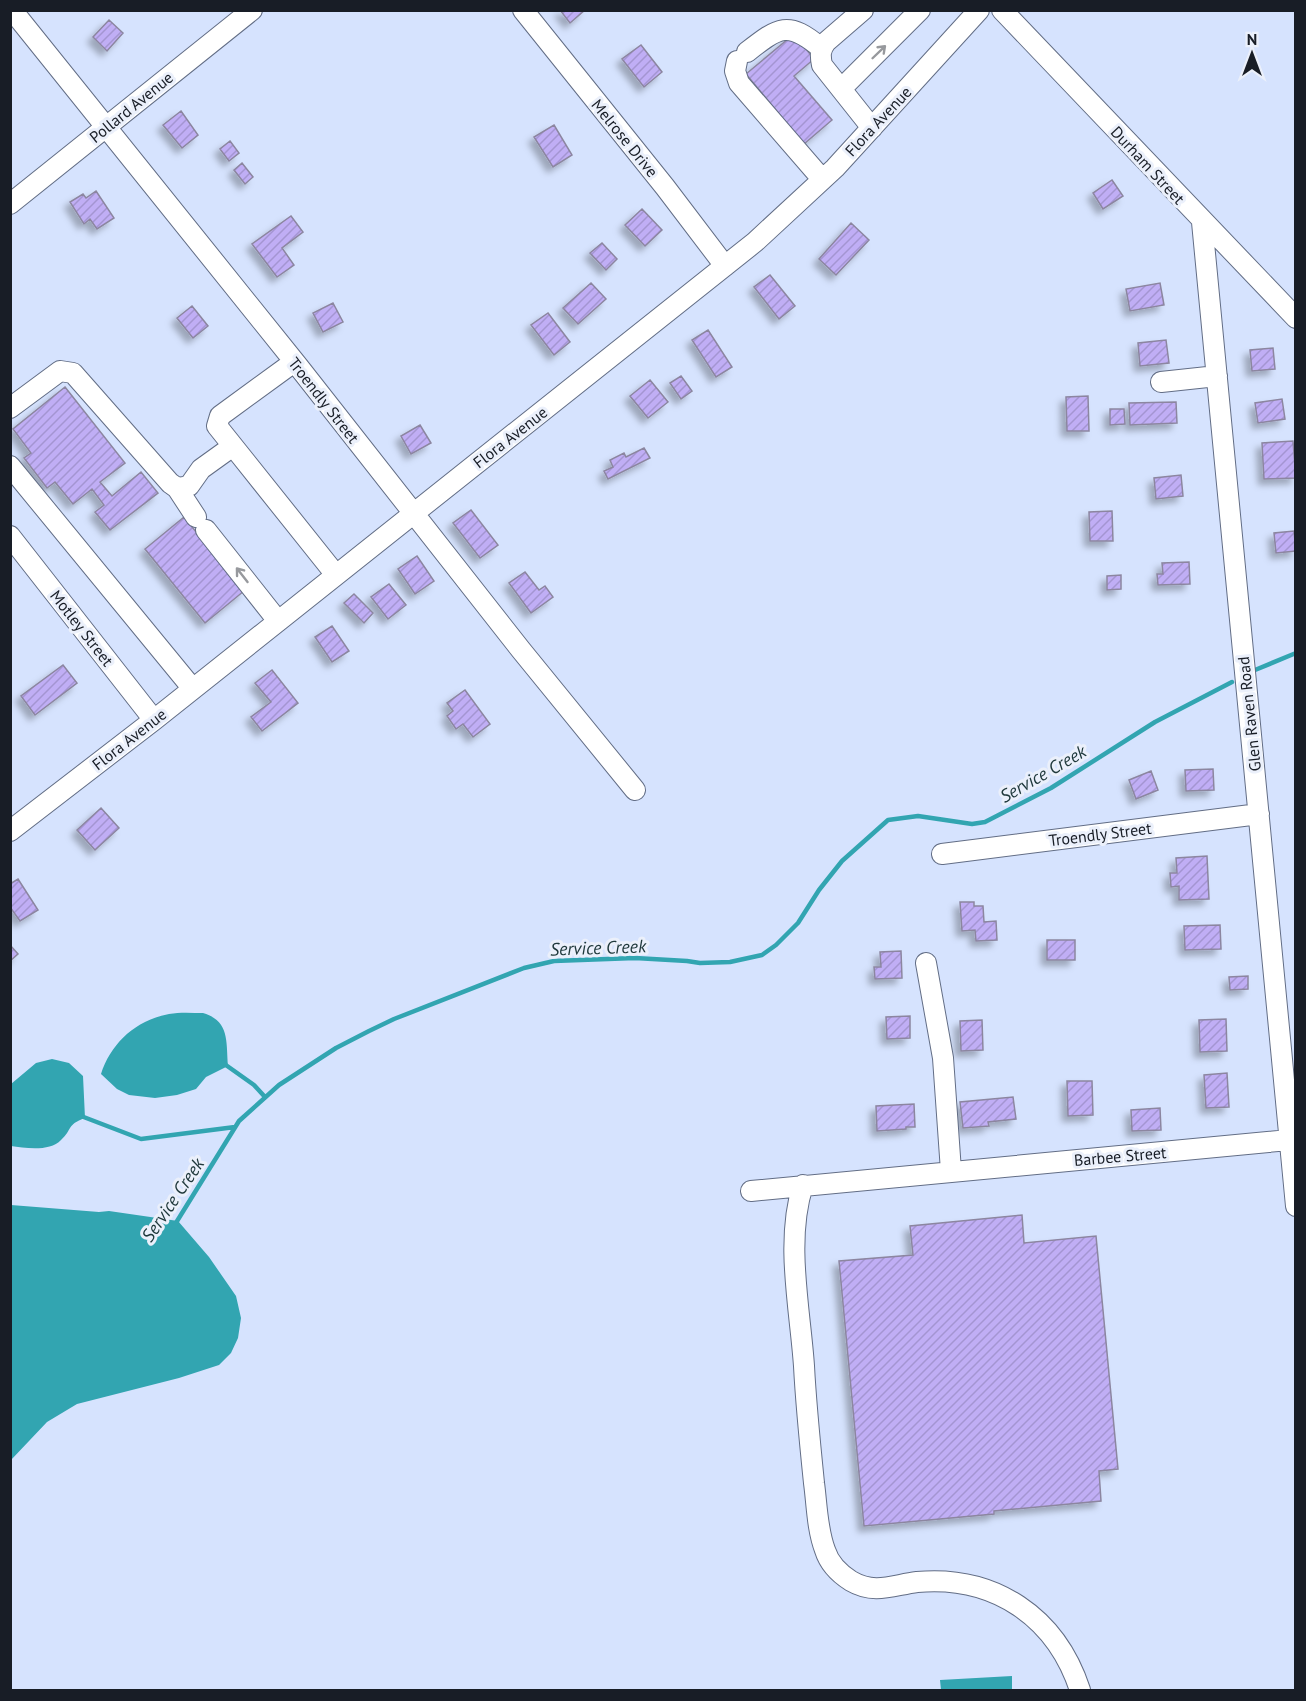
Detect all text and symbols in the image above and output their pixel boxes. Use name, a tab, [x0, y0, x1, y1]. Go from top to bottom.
north arrow	[1222, 24, 1282, 84]
text: N	[1247, 29, 1257, 49]
one-way arrow	[871, 45, 886, 59]
street label: Pollard Avenue	[85, 67, 177, 147]
street label: Flora Avenue	[840, 82, 916, 160]
street label: Melrose Drive	[588, 95, 662, 181]
street label: Durham Street	[1107, 122, 1190, 209]
street label: Troendly Street	[284, 353, 364, 447]
street label: Flora Avenue	[469, 402, 551, 472]
one-way arrow	[236, 568, 249, 584]
street label: Motley Street	[46, 586, 118, 671]
street label: Glen Raven Road	[1233, 656, 1265, 772]
street label: Flora Avenue	[88, 704, 170, 774]
water label: Service Creek	[995, 739, 1091, 808]
street label: Troendly Street	[1047, 818, 1153, 850]
water label: Service Creek	[550, 934, 647, 961]
street label: Barbee Street	[1073, 1142, 1168, 1170]
water label: Service Creek	[136, 1153, 209, 1246]

